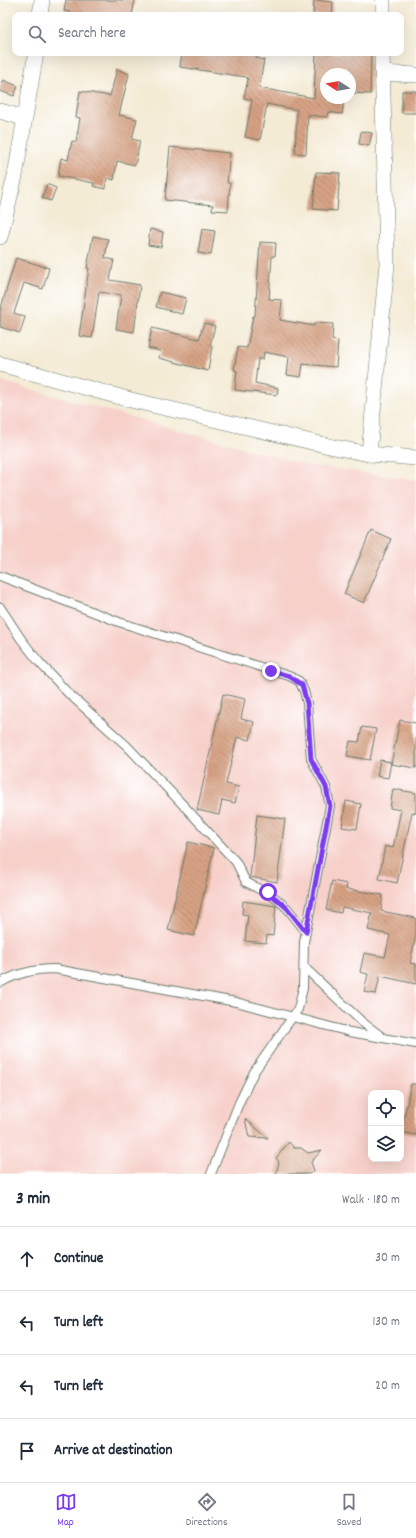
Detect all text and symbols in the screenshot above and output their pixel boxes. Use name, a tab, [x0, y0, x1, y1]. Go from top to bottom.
search box	[12, 12, 404, 56]
icon: search	[26, 23, 48, 45]
text: Search here	[58, 23, 126, 45]
north arrow	[320, 68, 356, 104]
route end	[262, 662, 280, 680]
route start	[259, 883, 277, 901]
map controls	[368, 1090, 404, 1162]
button: locate	[368, 1090, 404, 1126]
button: layers	[368, 1126, 404, 1162]
text: 3 min	[16, 1188, 50, 1212]
text: Walk · 180 m	[342, 1191, 400, 1210]
icon: ahead	[16, 1248, 38, 1270]
text: Continue	[54, 1248, 103, 1270]
text: 30 m	[375, 1249, 400, 1268]
icon: left	[16, 1312, 38, 1334]
text: Turn left	[54, 1312, 103, 1334]
text: 130 m	[372, 1313, 400, 1332]
icon: left	[16, 1376, 38, 1398]
text: Turn left	[54, 1376, 103, 1398]
text: 20 m	[375, 1377, 400, 1396]
icon: arrive	[16, 1440, 38, 1462]
text: Arrive at destination	[54, 1440, 172, 1462]
tab: Map	[55, 1491, 77, 1531]
tab: Directions	[186, 1491, 228, 1531]
tab: Saved	[337, 1491, 361, 1531]

